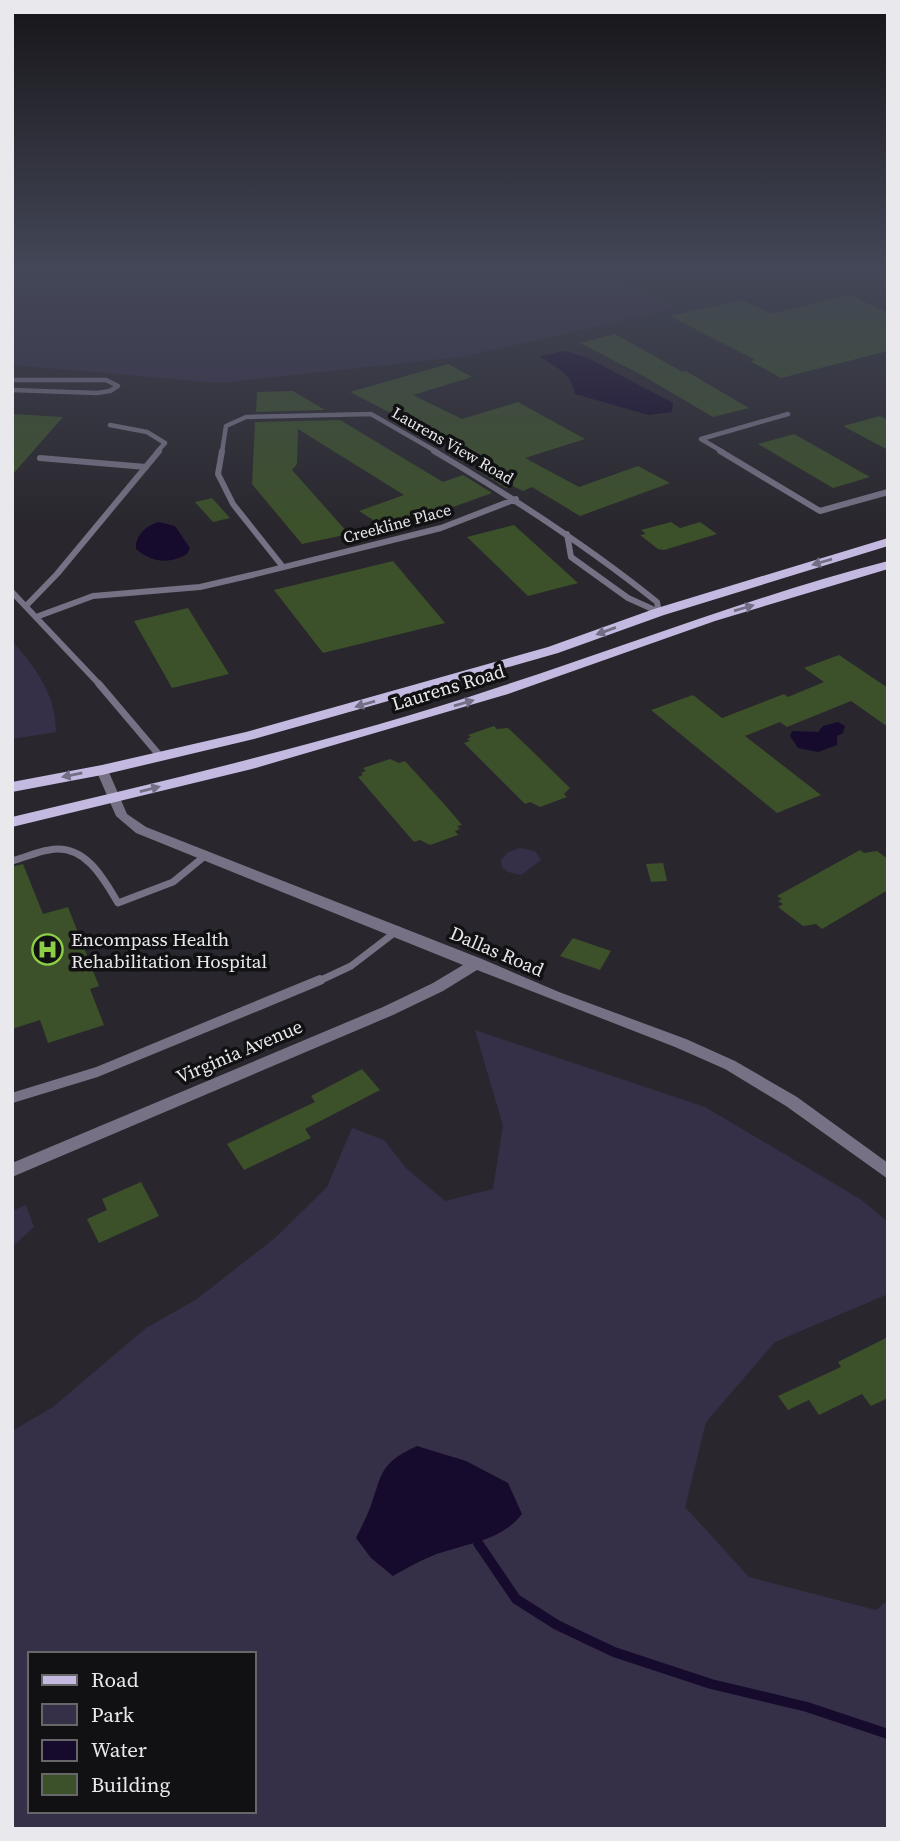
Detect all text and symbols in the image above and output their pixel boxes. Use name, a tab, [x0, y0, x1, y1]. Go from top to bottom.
street label: Laurens View Road	[388, 401, 518, 489]
street label: Creekline Place	[341, 498, 453, 548]
one-way arrow	[812, 557, 833, 567]
one-way arrow	[734, 602, 755, 612]
one-way arrow	[595, 626, 616, 637]
street label: Laurens Road	[388, 657, 508, 717]
one-way arrow	[454, 697, 475, 707]
one-way arrow	[354, 699, 375, 709]
one-way arrow	[61, 770, 83, 781]
one-way arrow	[139, 784, 161, 795]
street label: Dallas Road	[446, 920, 548, 983]
place label: Encompass Health Rehabilitation Hospital	[71, 926, 267, 974]
hospital icon: Encompass Health Rehabilitation Hospital	[31, 933, 65, 967]
street label: Virginia Avenue	[172, 1013, 306, 1089]
legend	[28, 1652, 256, 1813]
text: Road	[91, 1665, 139, 1694]
text: Park	[91, 1700, 135, 1729]
text: Water	[91, 1735, 147, 1764]
text: Building	[91, 1770, 170, 1799]

